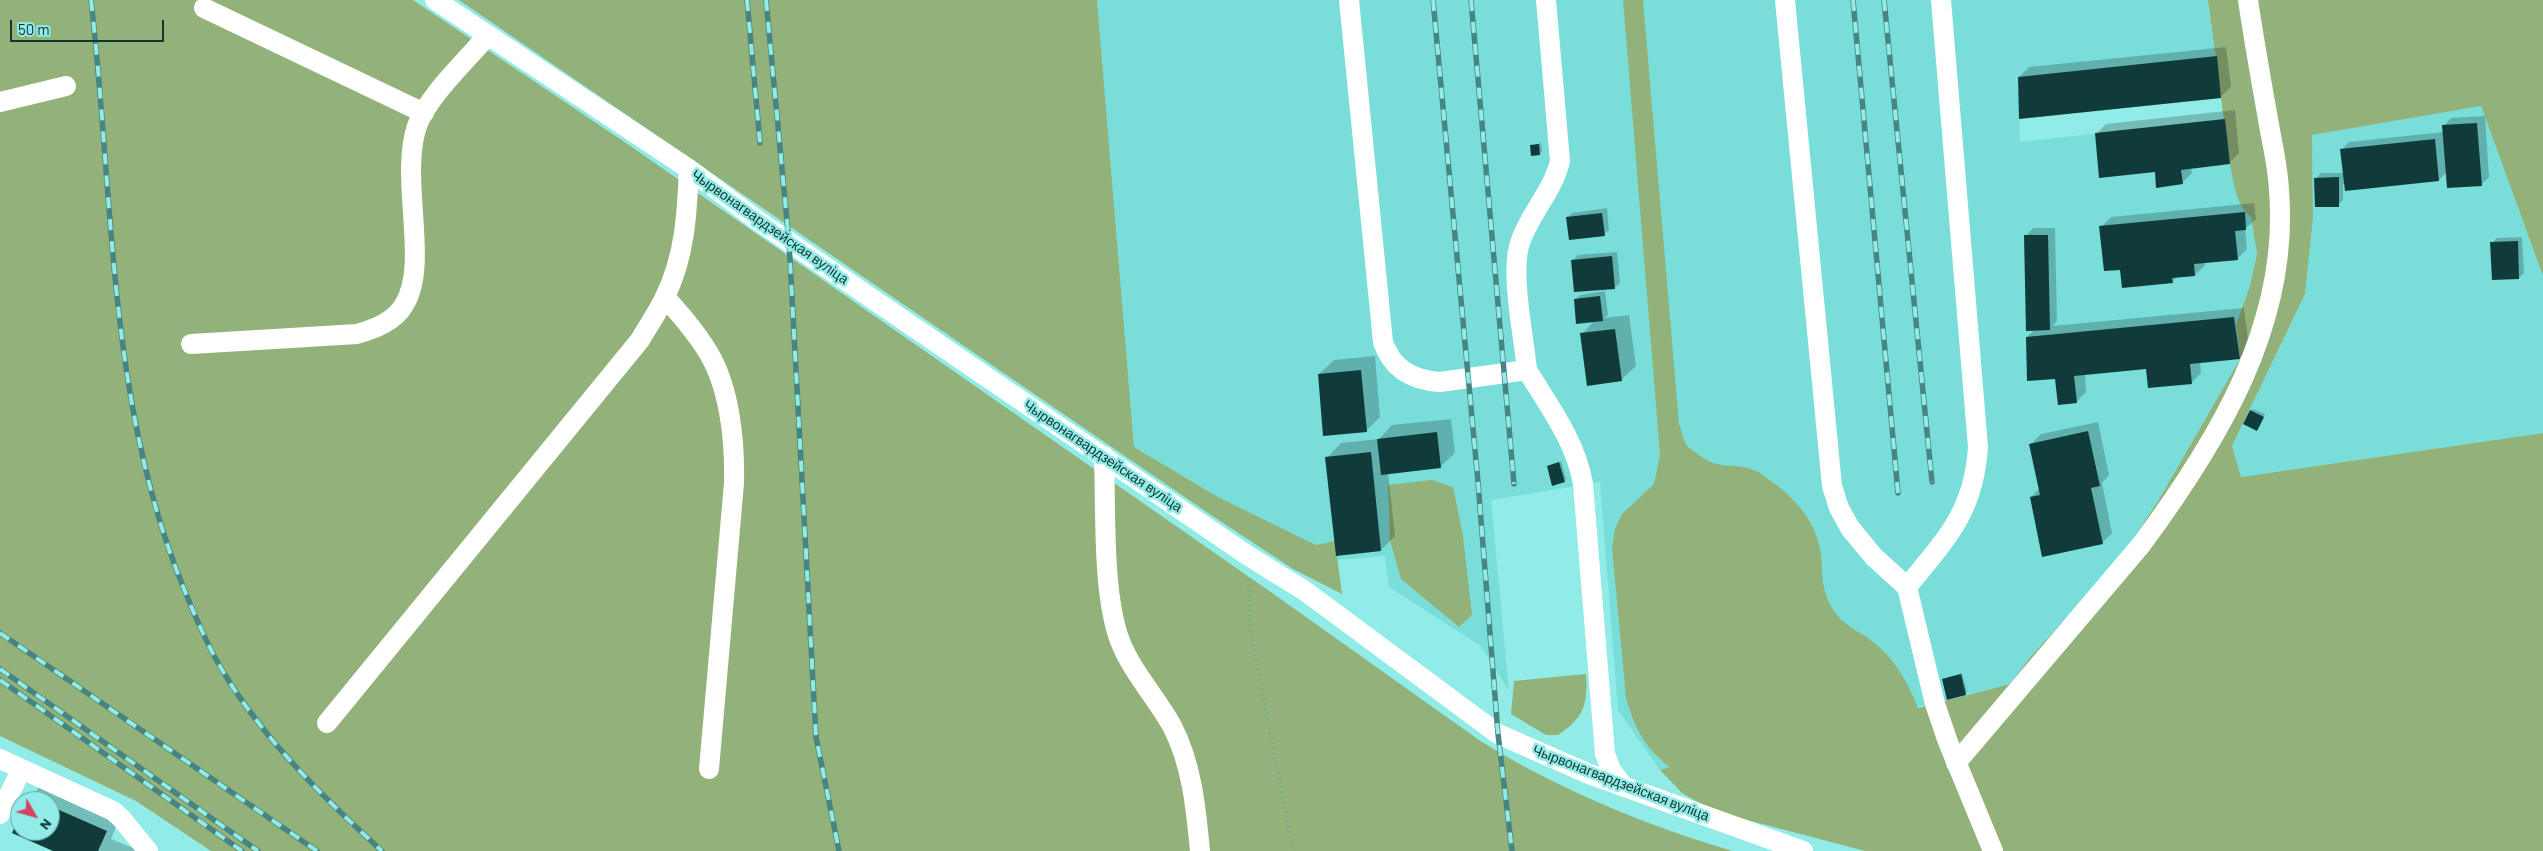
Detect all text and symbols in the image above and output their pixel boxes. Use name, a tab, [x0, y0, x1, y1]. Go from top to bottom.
scale bar	[12, 10, 166, 42]
text: 50 m	[18, 20, 50, 38]
street label: Чырвонагвардзейская вуліца	[688, 166, 852, 288]
street label: Чырвонагвардзейская вуліца	[1020, 396, 1186, 516]
street label: Чырвонагвардзейская вуліца	[1530, 741, 1712, 825]
north arrow	[10, 791, 60, 841]
text: N	[37, 816, 56, 834]

